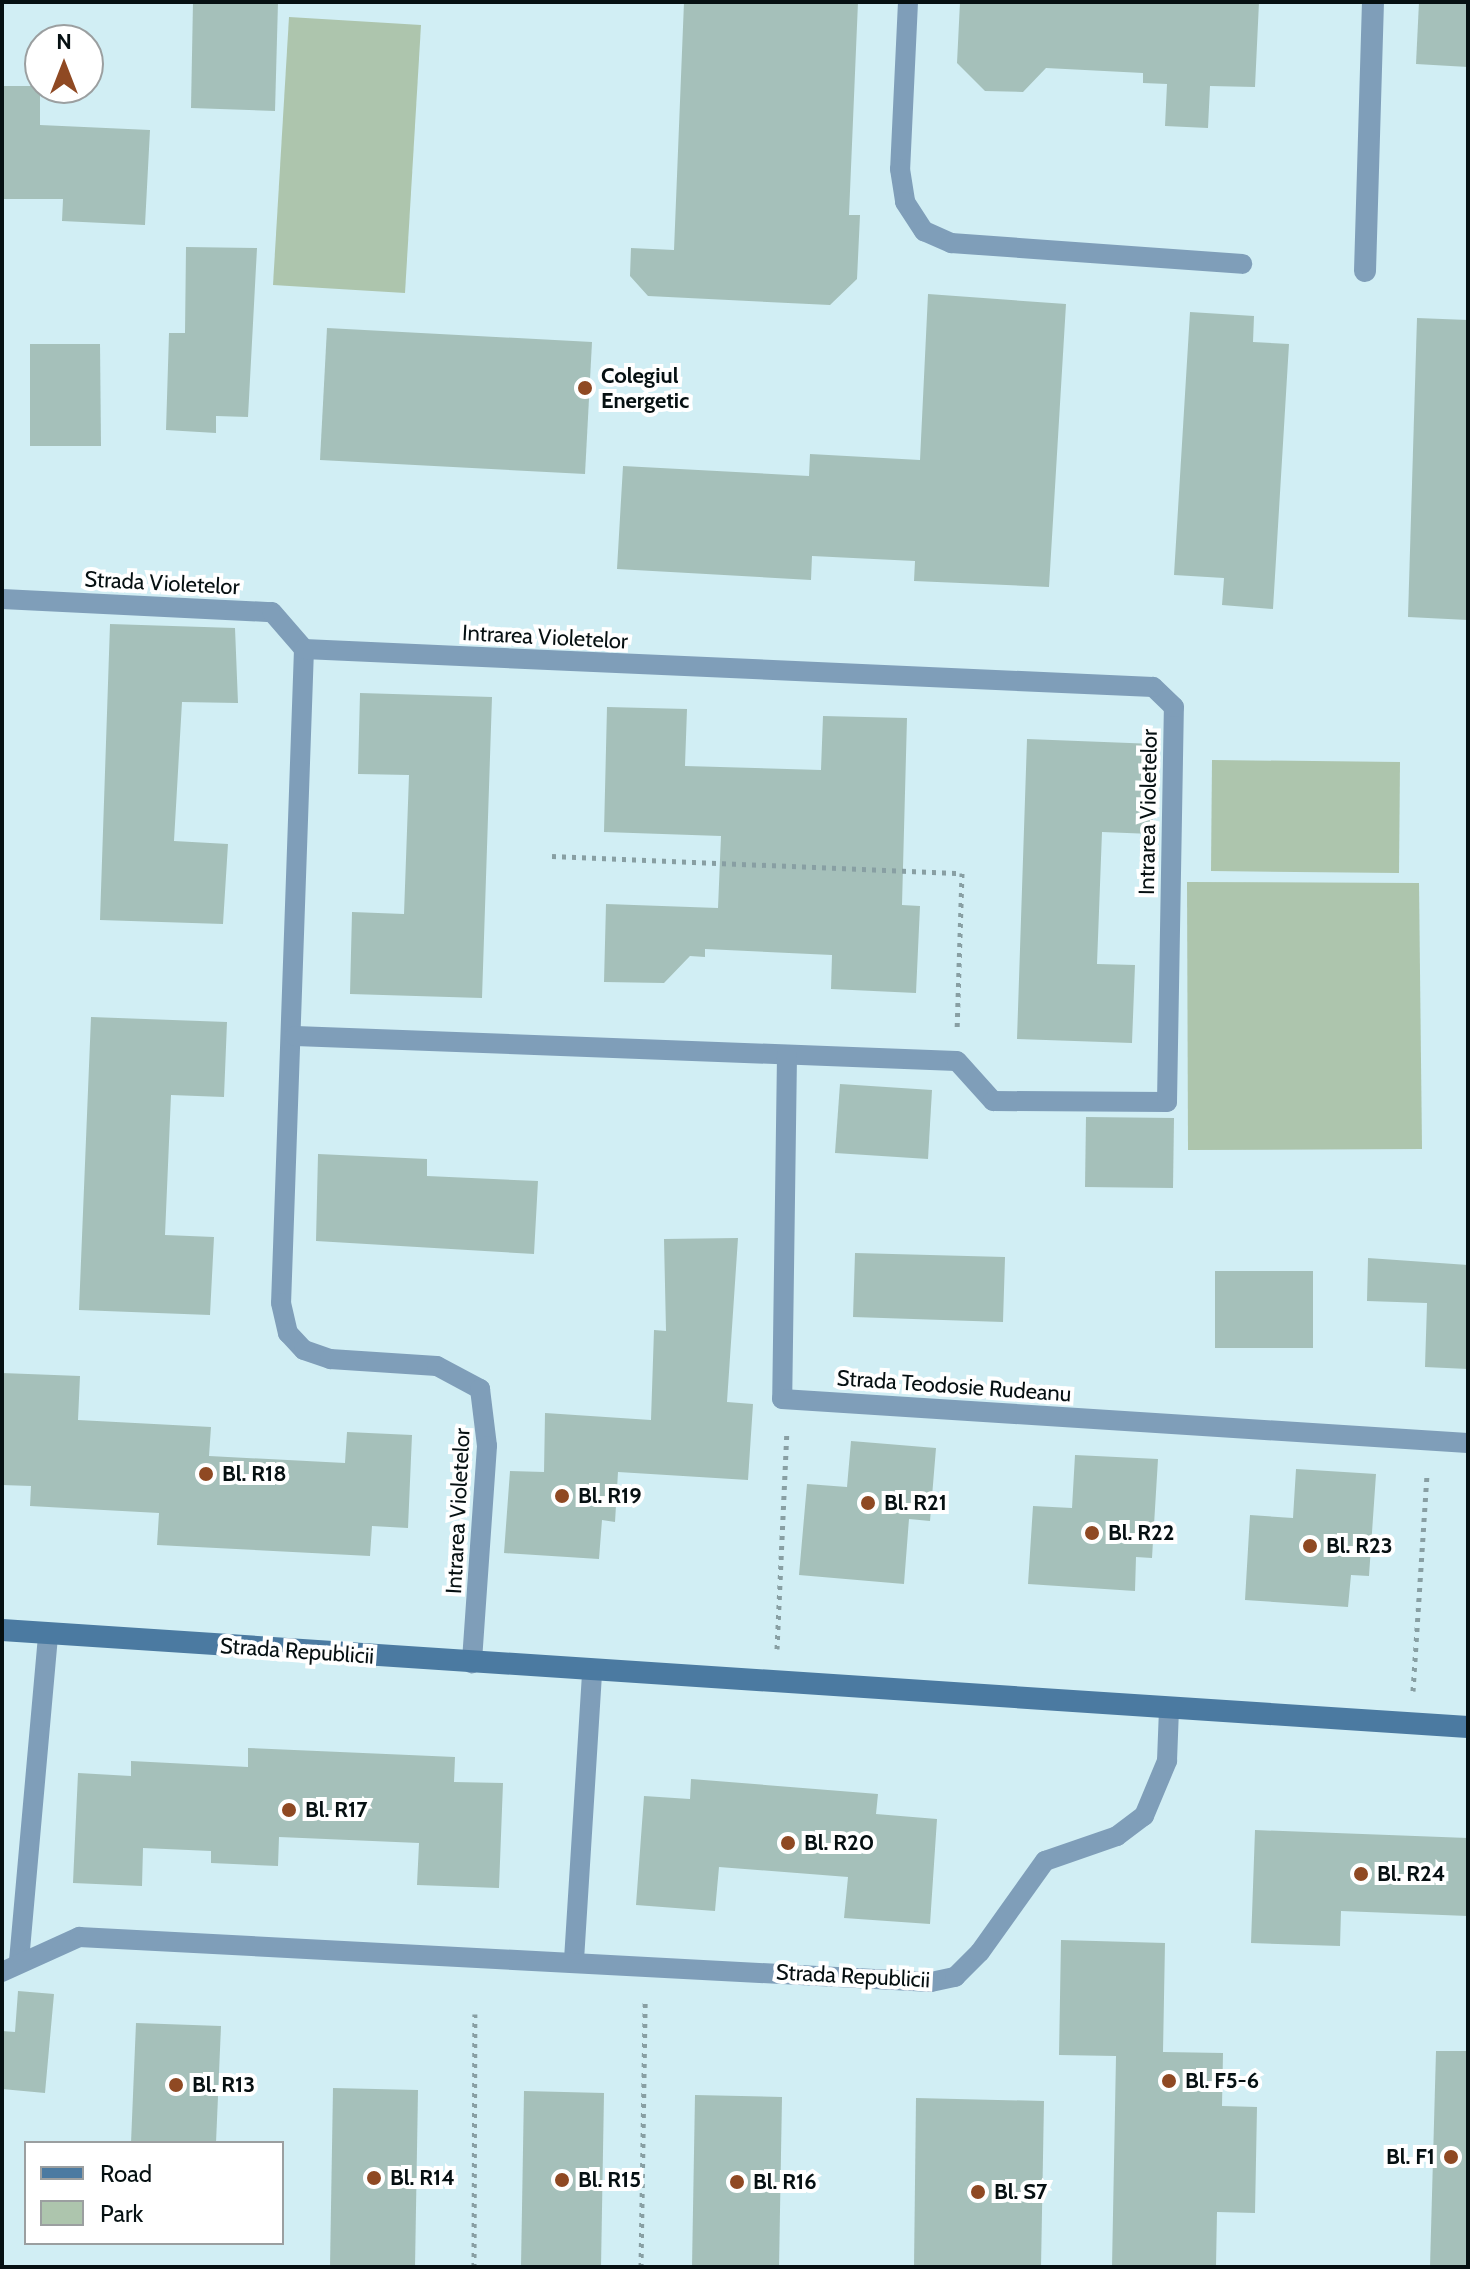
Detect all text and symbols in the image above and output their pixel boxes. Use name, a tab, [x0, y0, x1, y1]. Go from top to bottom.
north arrow	[24, 24, 104, 104]
text: N	[56, 28, 72, 55]
place label: Colegiul Energetic	[601, 362, 689, 414]
marker: Colegiul Energetic	[576, 379, 594, 397]
street label: Strada Violetelor	[84, 566, 240, 600]
street label: Intrarea Violetelor	[461, 619, 629, 655]
street label: Intrarea Violetelor	[1133, 729, 1163, 895]
street label: Strada Teodosie Rudeanu	[836, 1365, 1072, 1407]
street label: Intrarea Violetelor	[440, 1427, 476, 1595]
place label: Bl. R18	[222, 1461, 286, 1487]
marker: Bl. R18	[197, 1465, 215, 1483]
place label: Bl. R19	[578, 1483, 642, 1509]
marker: Bl. R19	[553, 1487, 571, 1505]
place label: Bl. R21	[884, 1490, 947, 1516]
marker: Bl. R21	[859, 1494, 877, 1512]
place label: Bl. R22	[1108, 1520, 1174, 1546]
marker: Bl. R22	[1083, 1524, 1101, 1542]
place label: Bl. R23	[1326, 1533, 1393, 1559]
marker: Bl. R23	[1301, 1537, 1319, 1555]
street label: Strada Republicii	[219, 1632, 375, 1670]
place label: Bl. R17	[305, 1797, 367, 1823]
marker: Bl. R17	[280, 1801, 298, 1819]
place label: Bl. R20	[804, 1830, 874, 1856]
marker: Bl. R20	[779, 1834, 797, 1852]
place label: Bl. R24	[1377, 1861, 1445, 1887]
marker: Bl. R24	[1352, 1865, 1370, 1883]
street label: Strada Republicii	[775, 1959, 931, 1993]
place label: Bl. F5-6	[1185, 2068, 1259, 2094]
place label: Bl. R13	[192, 2072, 255, 2098]
marker: Bl. F5-6	[1160, 2072, 1178, 2090]
marker: Bl. R13	[167, 2076, 185, 2094]
legend	[24, 2141, 284, 2245]
place label: Bl. F1	[1386, 2144, 1435, 2170]
marker: Bl. F1	[1442, 2148, 1460, 2166]
text: Road	[100, 2159, 152, 2188]
place label: Bl. R14	[390, 2165, 455, 2191]
place label: Bl. R15	[578, 2167, 641, 2193]
marker: Bl. R14	[365, 2169, 383, 2187]
place label: Bl. R16	[753, 2169, 817, 2195]
marker: Bl. R15	[553, 2171, 571, 2189]
marker: Bl. R16	[728, 2173, 746, 2191]
place label: Bl. S7	[994, 2179, 1047, 2205]
marker: Bl. S7	[969, 2183, 987, 2201]
text: Park	[100, 2199, 143, 2228]

